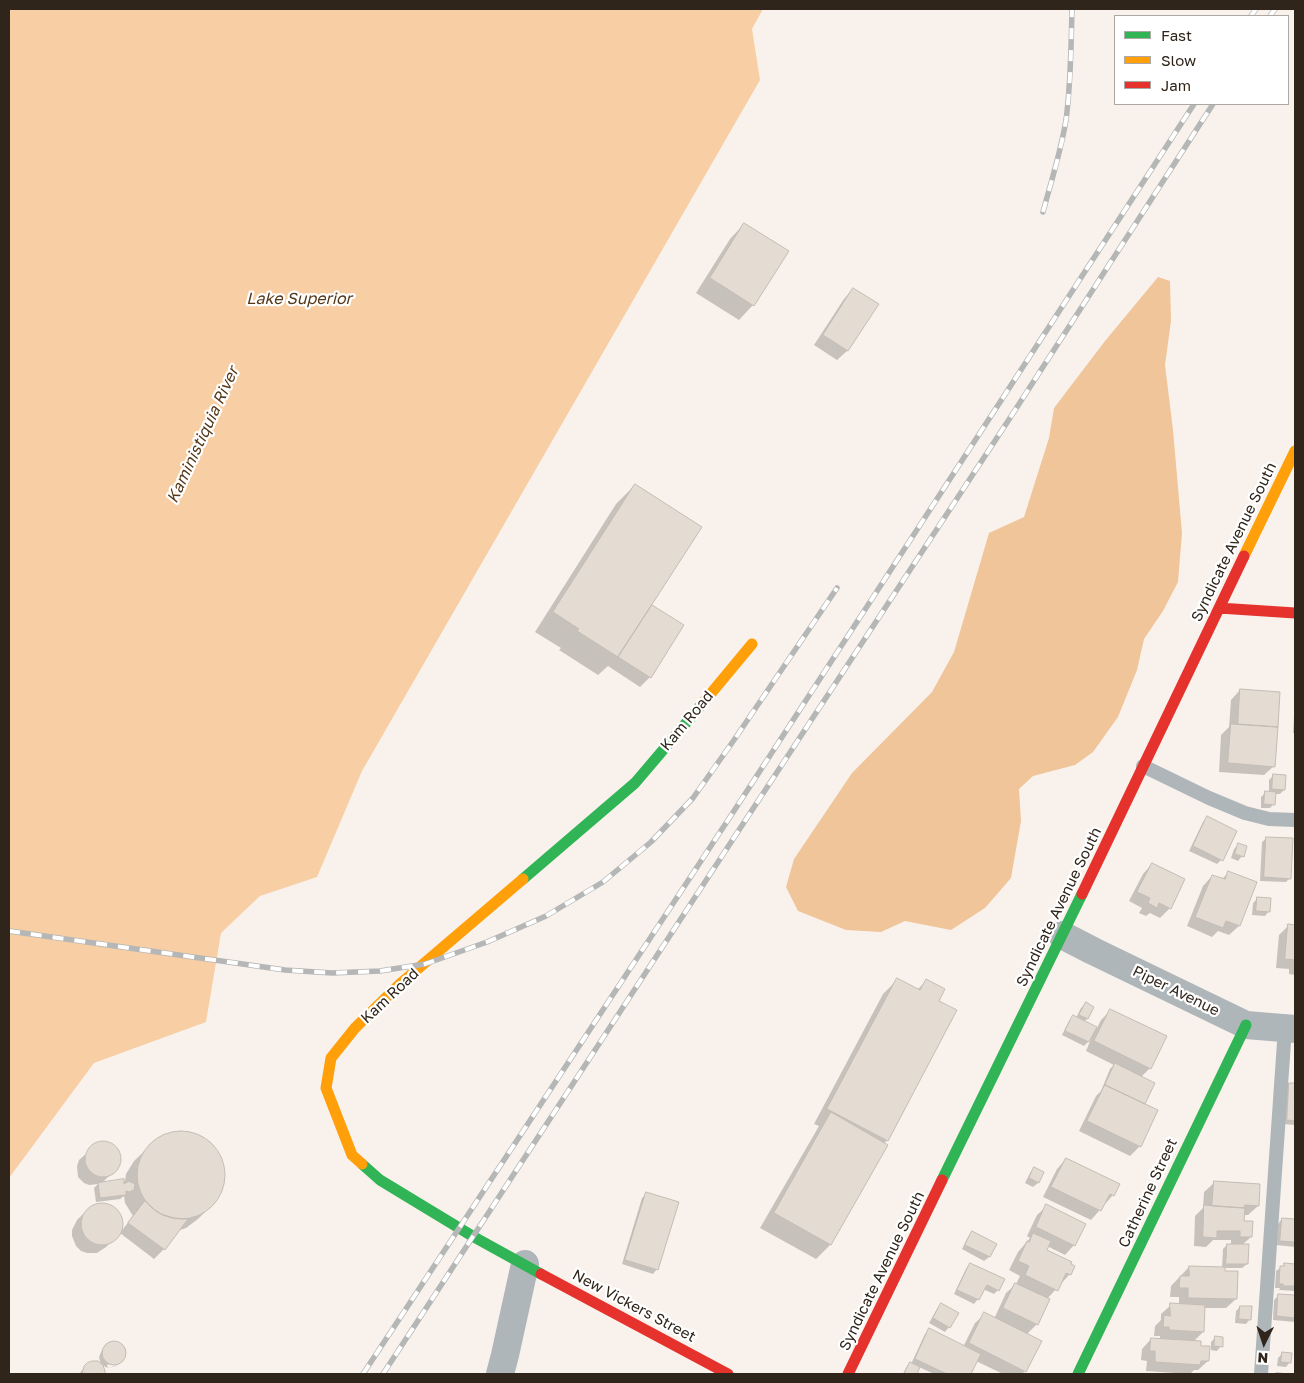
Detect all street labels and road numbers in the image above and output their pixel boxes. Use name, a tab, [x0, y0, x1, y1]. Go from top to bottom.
street label: Syndicate Avenue South	[1188, 459, 1280, 625]
street label: Kam Road	[657, 687, 717, 755]
street label: Syndicate Avenue South	[1013, 824, 1105, 990]
street label: Piper Avenue	[1130, 962, 1222, 1020]
street label: Kam Road	[357, 965, 423, 1027]
street label: Catherine Street	[1115, 1136, 1181, 1250]
street label: Syndicate Avenue South	[836, 1188, 928, 1354]
street label: New Vickers Street	[569, 1266, 699, 1346]

